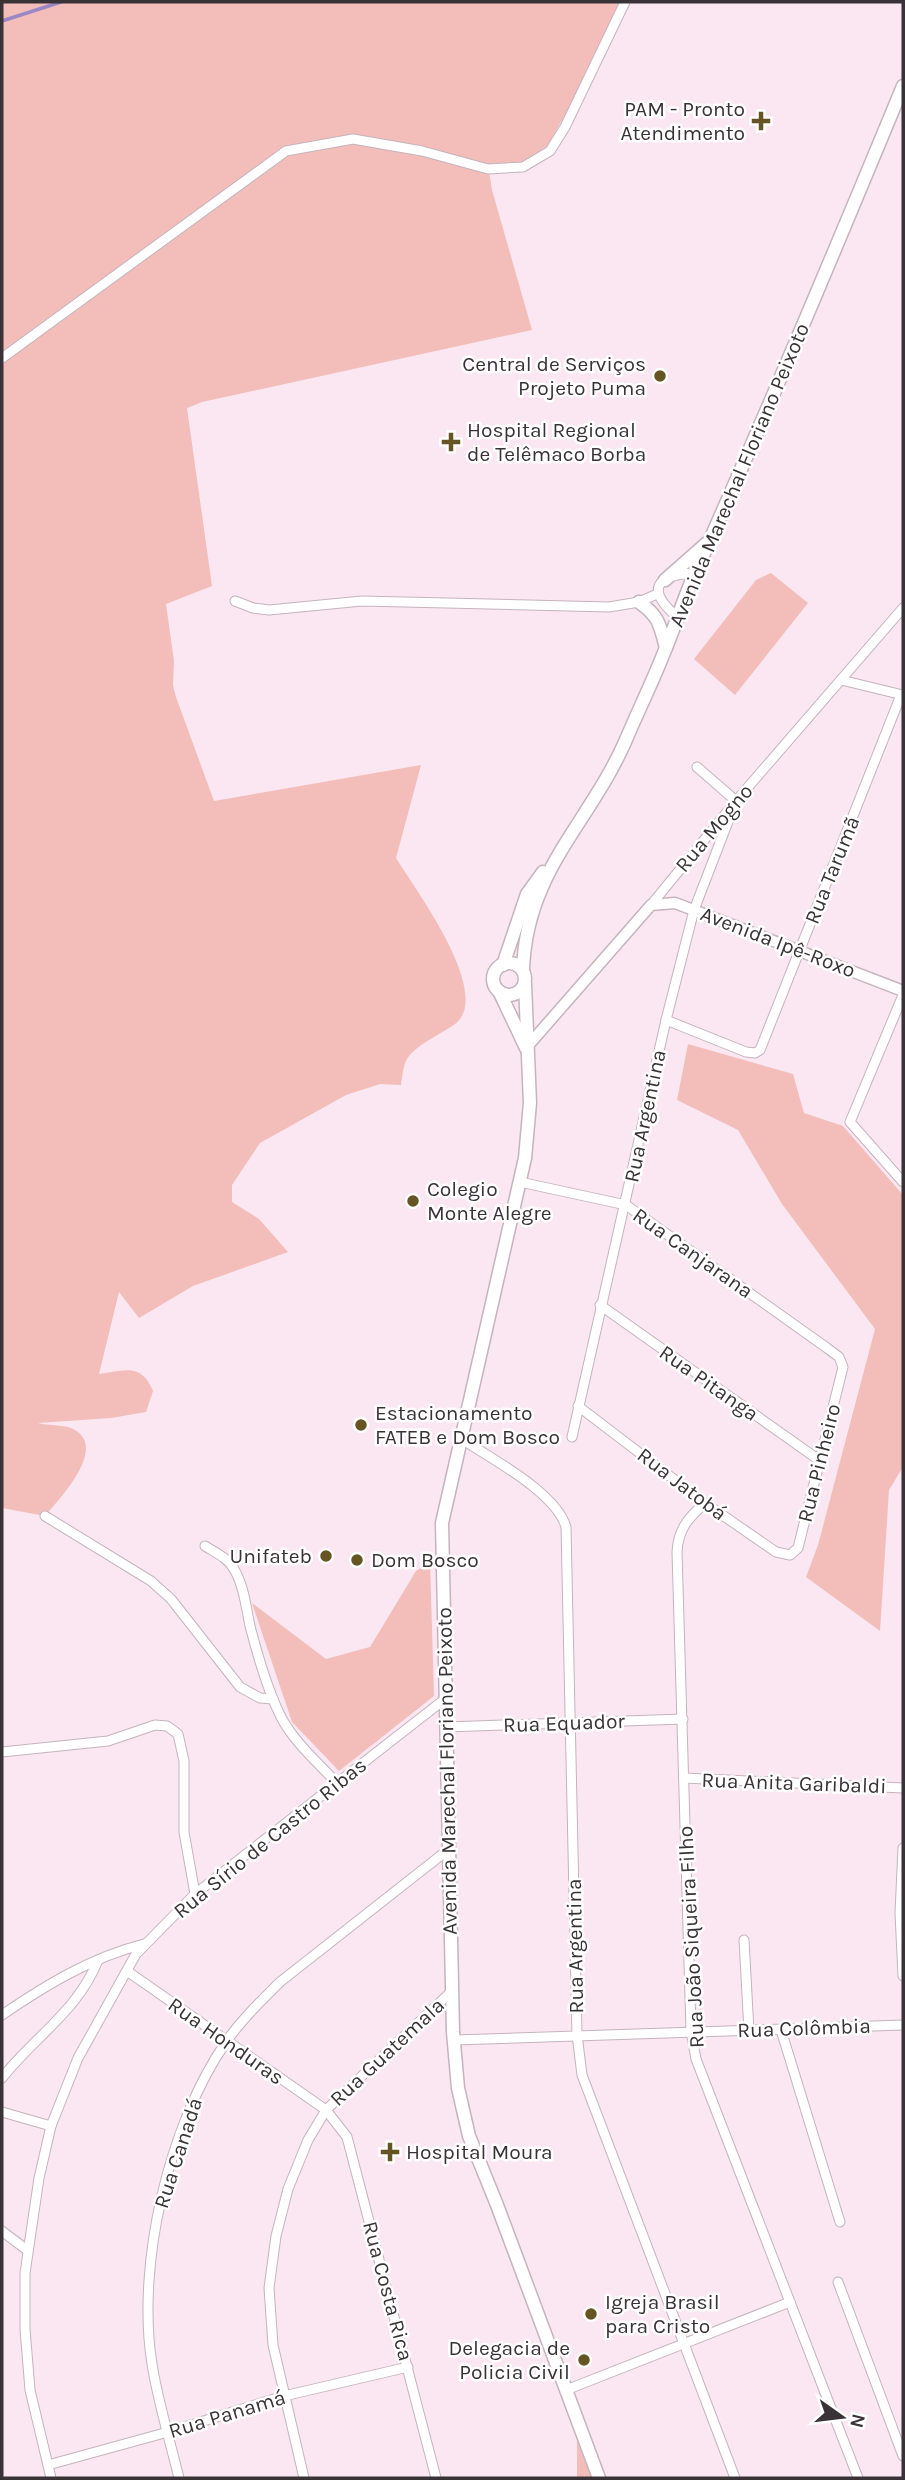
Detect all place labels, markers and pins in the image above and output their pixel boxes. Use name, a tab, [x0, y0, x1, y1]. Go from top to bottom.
place label: PAM - Pronto Atendimento	[620, 97, 745, 145]
marker: PAM - Pronto Atendimento	[751, 111, 771, 131]
place label: Central de Serviços Projeto Puma	[462, 352, 646, 400]
marker: Central de Serviços Projeto Puma	[652, 368, 668, 384]
place label: Hospital Regional de Telêmaco Borba	[467, 418, 646, 466]
marker: Hospital Regional de Telêmaco Borba	[441, 432, 461, 452]
place label: Colegio Monte Alegre	[427, 1177, 552, 1225]
marker: Colegio Monte Alegre	[405, 1193, 421, 1209]
place label: Estacionamento FATEB e Dom Bosco	[375, 1401, 560, 1449]
marker: Estacionamento FATEB e Dom Bosco	[353, 1417, 369, 1433]
place label: Unifateb	[229, 1544, 312, 1568]
marker: Unifateb	[318, 1548, 334, 1564]
place label: Dom Bosco	[371, 1548, 479, 1572]
marker: Dom Bosco	[349, 1552, 365, 1568]
place label: Hospital Moura	[406, 2140, 553, 2164]
marker: Hospital Moura	[380, 2142, 400, 2162]
place label: Igreja Brasil para Cristo	[605, 2290, 720, 2338]
marker: Igreja Brasil para Cristo	[583, 2306, 599, 2322]
place label: Delegacia de Policia Civil	[448, 2336, 570, 2384]
marker: Delegacia de Policia Civil	[576, 2352, 592, 2368]

